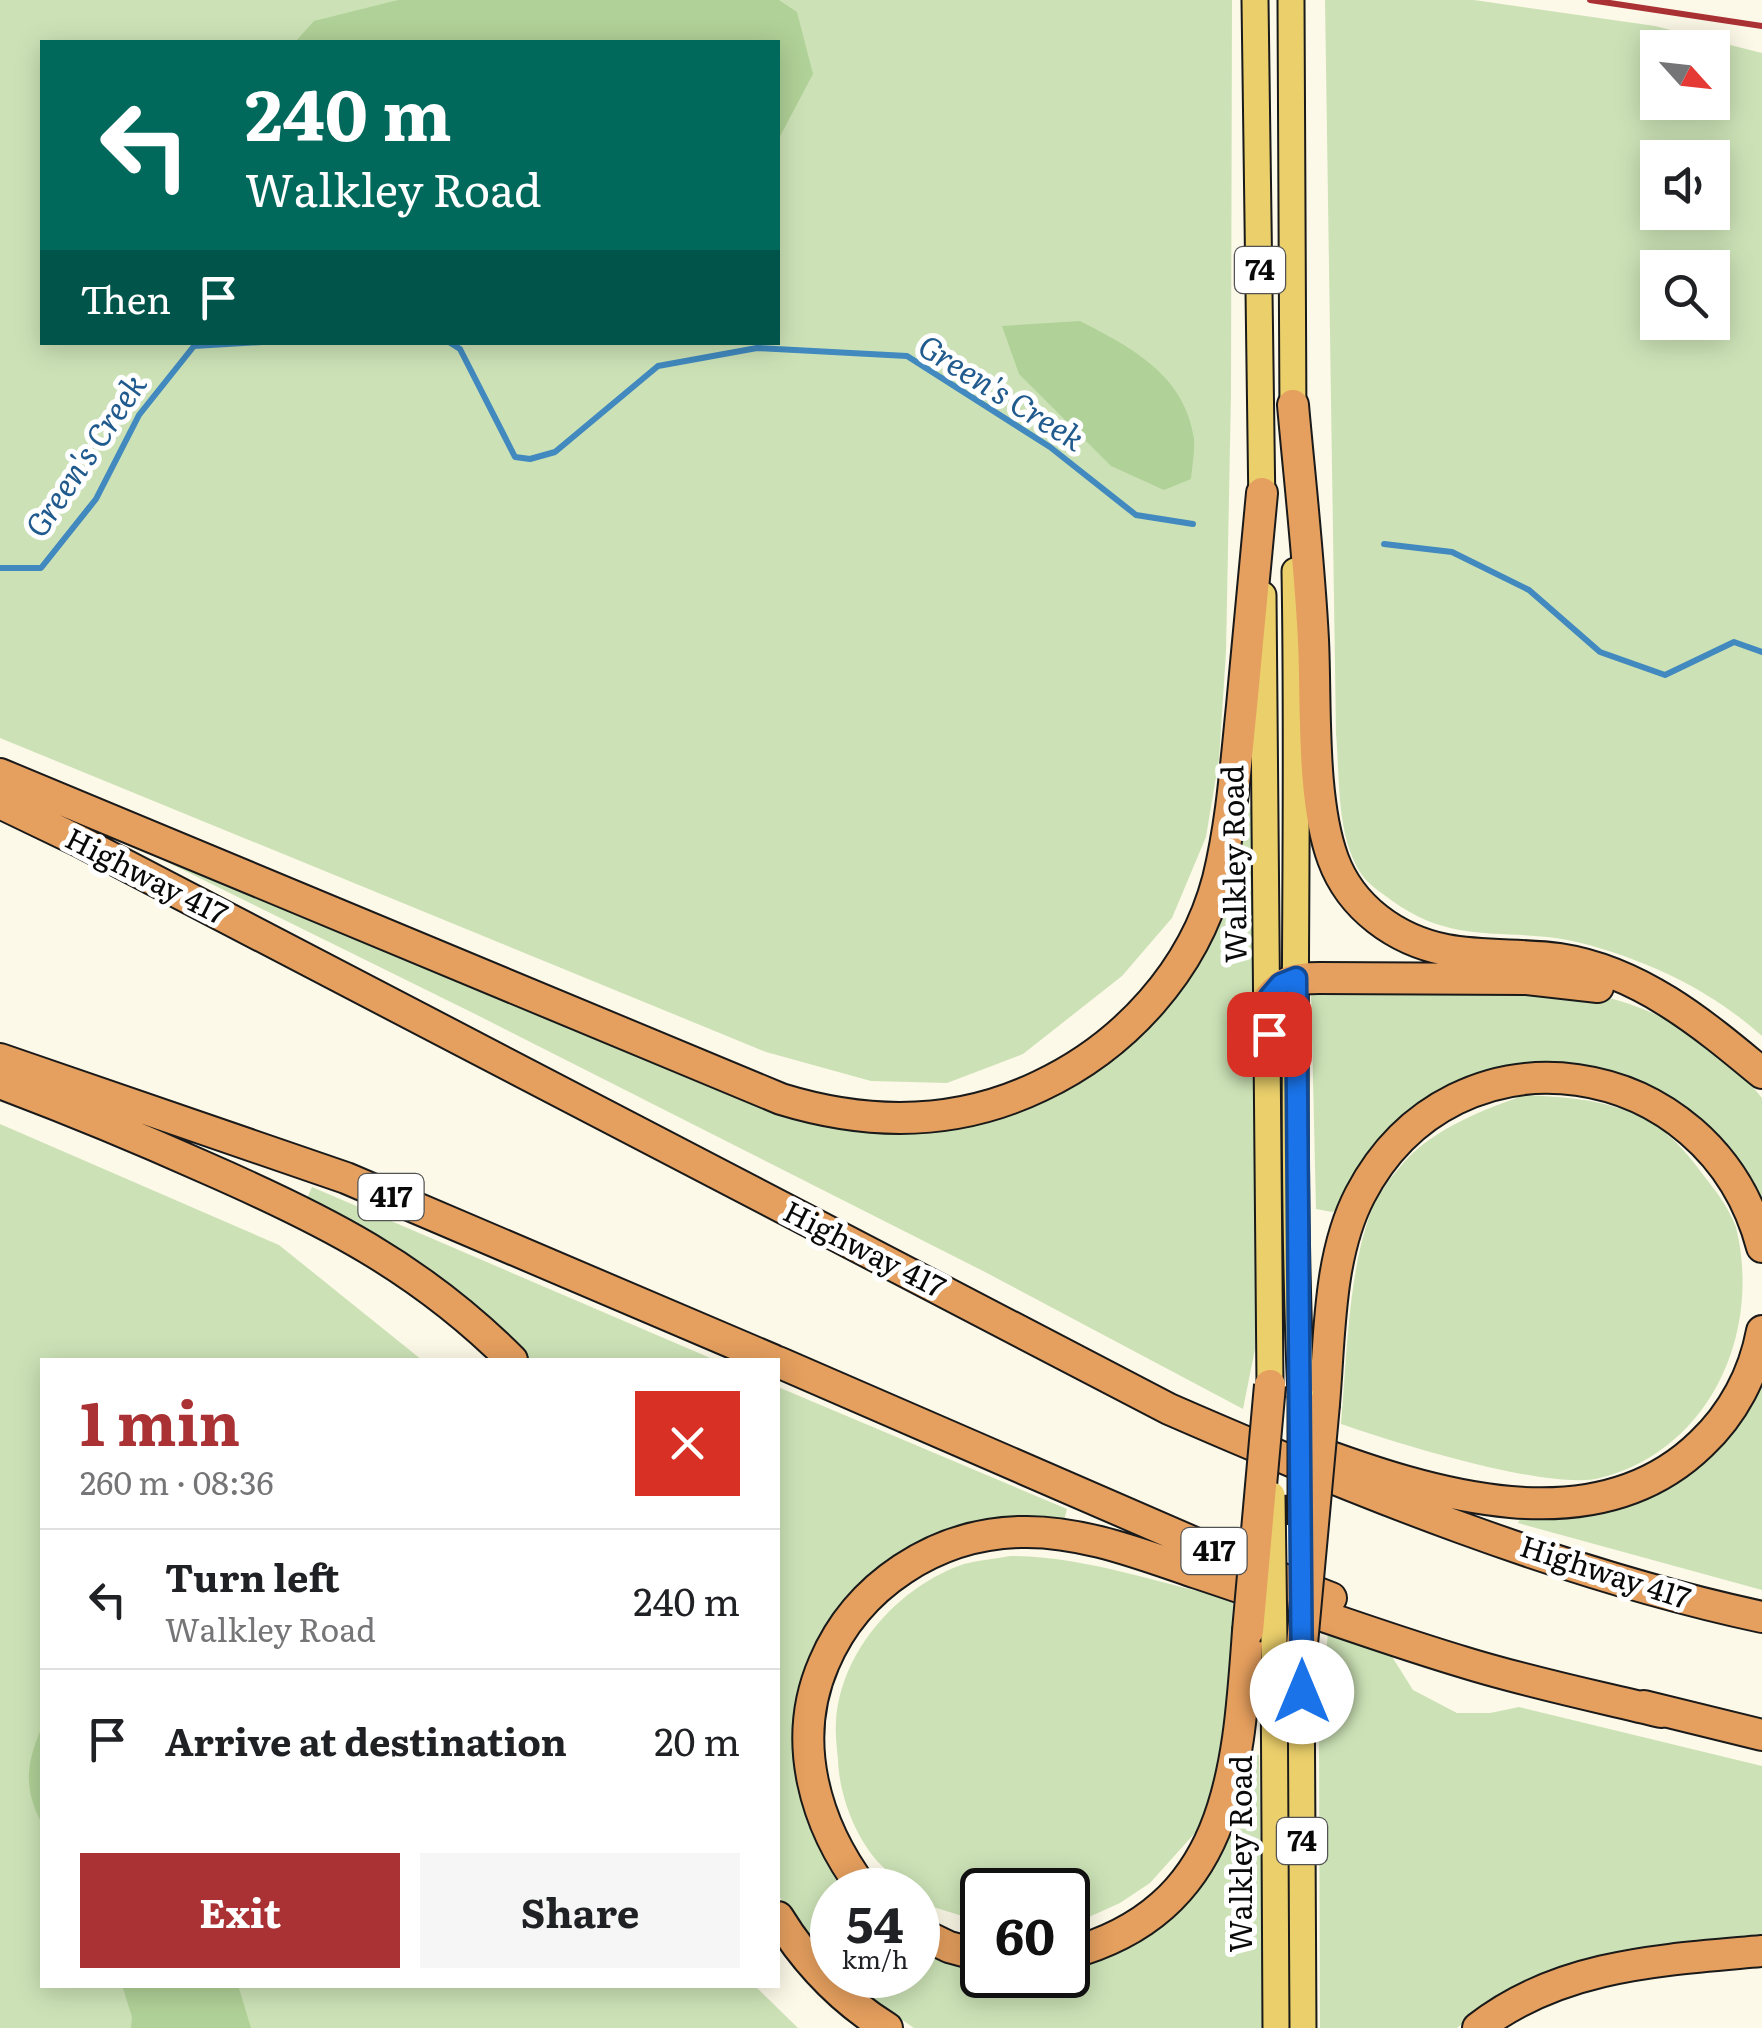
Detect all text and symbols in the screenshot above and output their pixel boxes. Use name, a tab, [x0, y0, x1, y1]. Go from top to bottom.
north arrow	[1640, 30, 1730, 120]
map controls	[1640, 30, 1730, 340]
text: 240 m	[245, 59, 452, 163]
icon: left	[80, 80, 210, 210]
button: sound	[1640, 140, 1730, 230]
text: Walkley Road	[245, 154, 542, 221]
road number: 74	[1235, 247, 1285, 293]
button: search	[1640, 250, 1730, 340]
text: Then	[80, 269, 171, 326]
icon: arrive	[191, 270, 246, 325]
water label: Green's Creek	[910, 320, 1096, 461]
water label: Green's Creek	[11, 362, 156, 546]
street label: Walkley Road	[1208, 765, 1256, 963]
street label: Highway 417	[59, 815, 236, 934]
pin	[1227, 992, 1312, 1077]
icon: arrive	[1242, 1007, 1297, 1062]
road number: 417	[358, 1174, 424, 1220]
street label: Highway 417	[777, 1188, 954, 1307]
text: 1 min	[80, 1375, 240, 1464]
button: close	[635, 1391, 740, 1496]
text: 260 m · 08:36	[80, 1457, 274, 1505]
street label: Highway 417	[1515, 1522, 1697, 1618]
road number: 417	[1182, 1528, 1246, 1574]
text: Turn left	[165, 1547, 340, 1604]
text: 240 m	[633, 1571, 740, 1628]
icon: left	[80, 1572, 135, 1627]
text: Walkley Road	[165, 1604, 376, 1652]
position arrow	[1250, 1640, 1354, 1744]
text: Arrive at destination	[165, 1711, 567, 1768]
text: 20 m	[654, 1711, 740, 1768]
icon: arrive	[80, 1712, 135, 1767]
street label: Walkley Road	[1217, 1755, 1261, 1953]
road number: 74	[1277, 1818, 1327, 1864]
button: Exit	[80, 1853, 400, 1968]
button: Share	[420, 1853, 740, 1968]
speed limit sign: 60	[960, 1868, 1090, 1998]
text: 54	[846, 1884, 904, 1958]
text: km/h	[842, 1940, 908, 1977]

